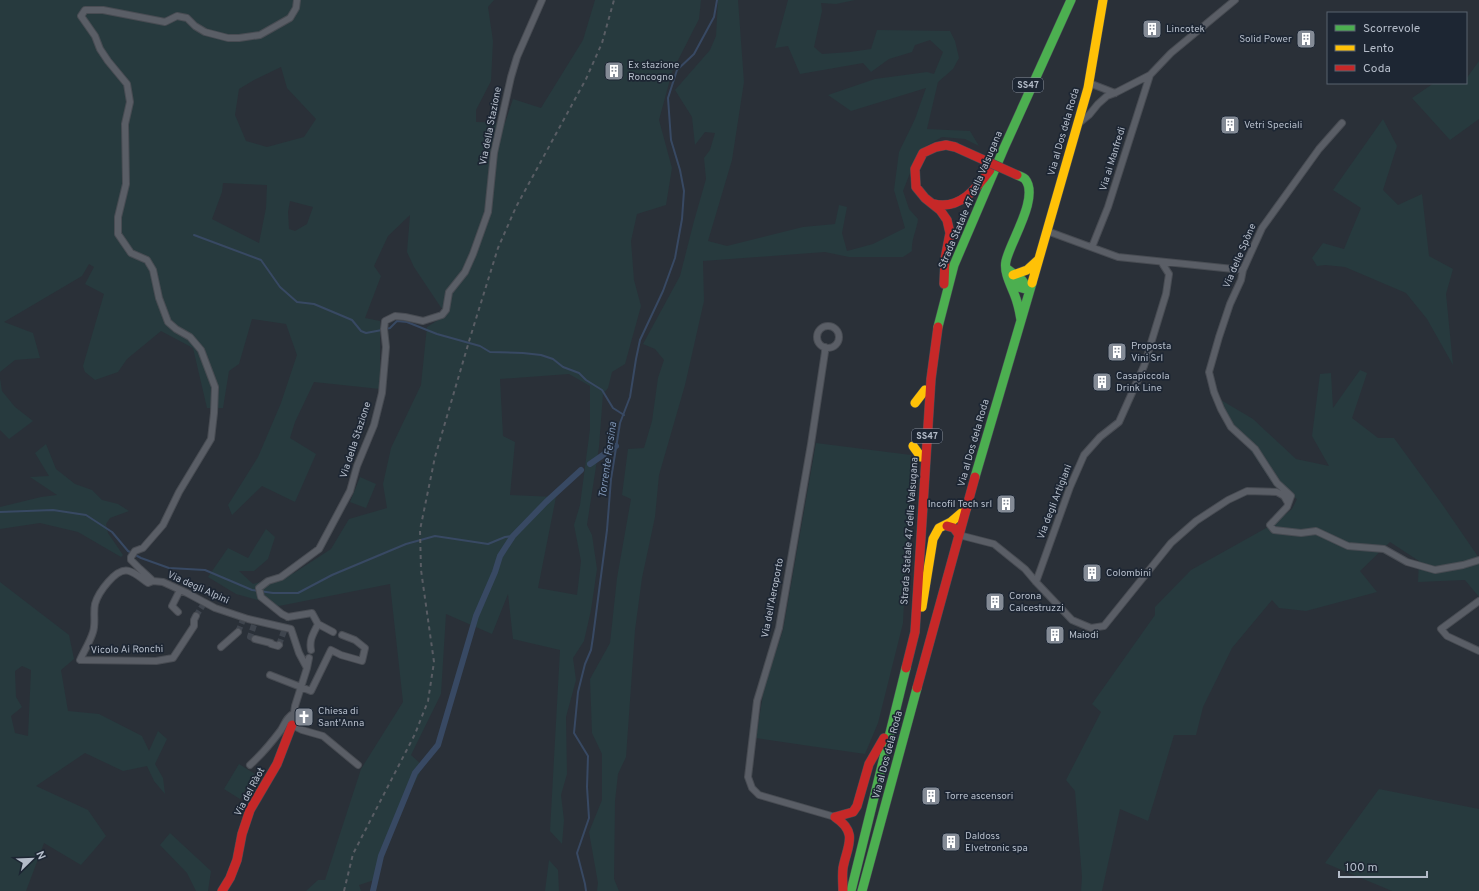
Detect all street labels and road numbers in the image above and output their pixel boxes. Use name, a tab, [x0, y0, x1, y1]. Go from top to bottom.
road number: SS47	[1013, 78, 1043, 92]
street label: Via della Stazione	[477, 86, 505, 166]
street label: Via al Dos dela Roda	[1045, 87, 1083, 177]
street label: Via ai Manfredi	[1097, 125, 1129, 193]
street label: Strada Statale 47 della Valsugana	[936, 129, 1006, 271]
street label: Via delle Spòne	[1221, 222, 1259, 290]
street label: Via al Dos dela Roda	[955, 398, 993, 488]
street label: Via della Stazione	[338, 400, 374, 480]
road number: SS47	[912, 429, 942, 443]
street label: Strada Statale 47 della Valsugana	[898, 457, 922, 605]
street label: Via degli Artigiani	[1035, 463, 1075, 541]
street label: Via dell'Aeroporto	[759, 557, 787, 639]
street label: Via degli Alpini	[165, 569, 231, 607]
street label: Vicolo Ai Ronchi	[91, 643, 163, 657]
street label: Via al Dos dela Roda	[870, 710, 906, 800]
street label: Via del Ràot	[232, 765, 268, 819]

